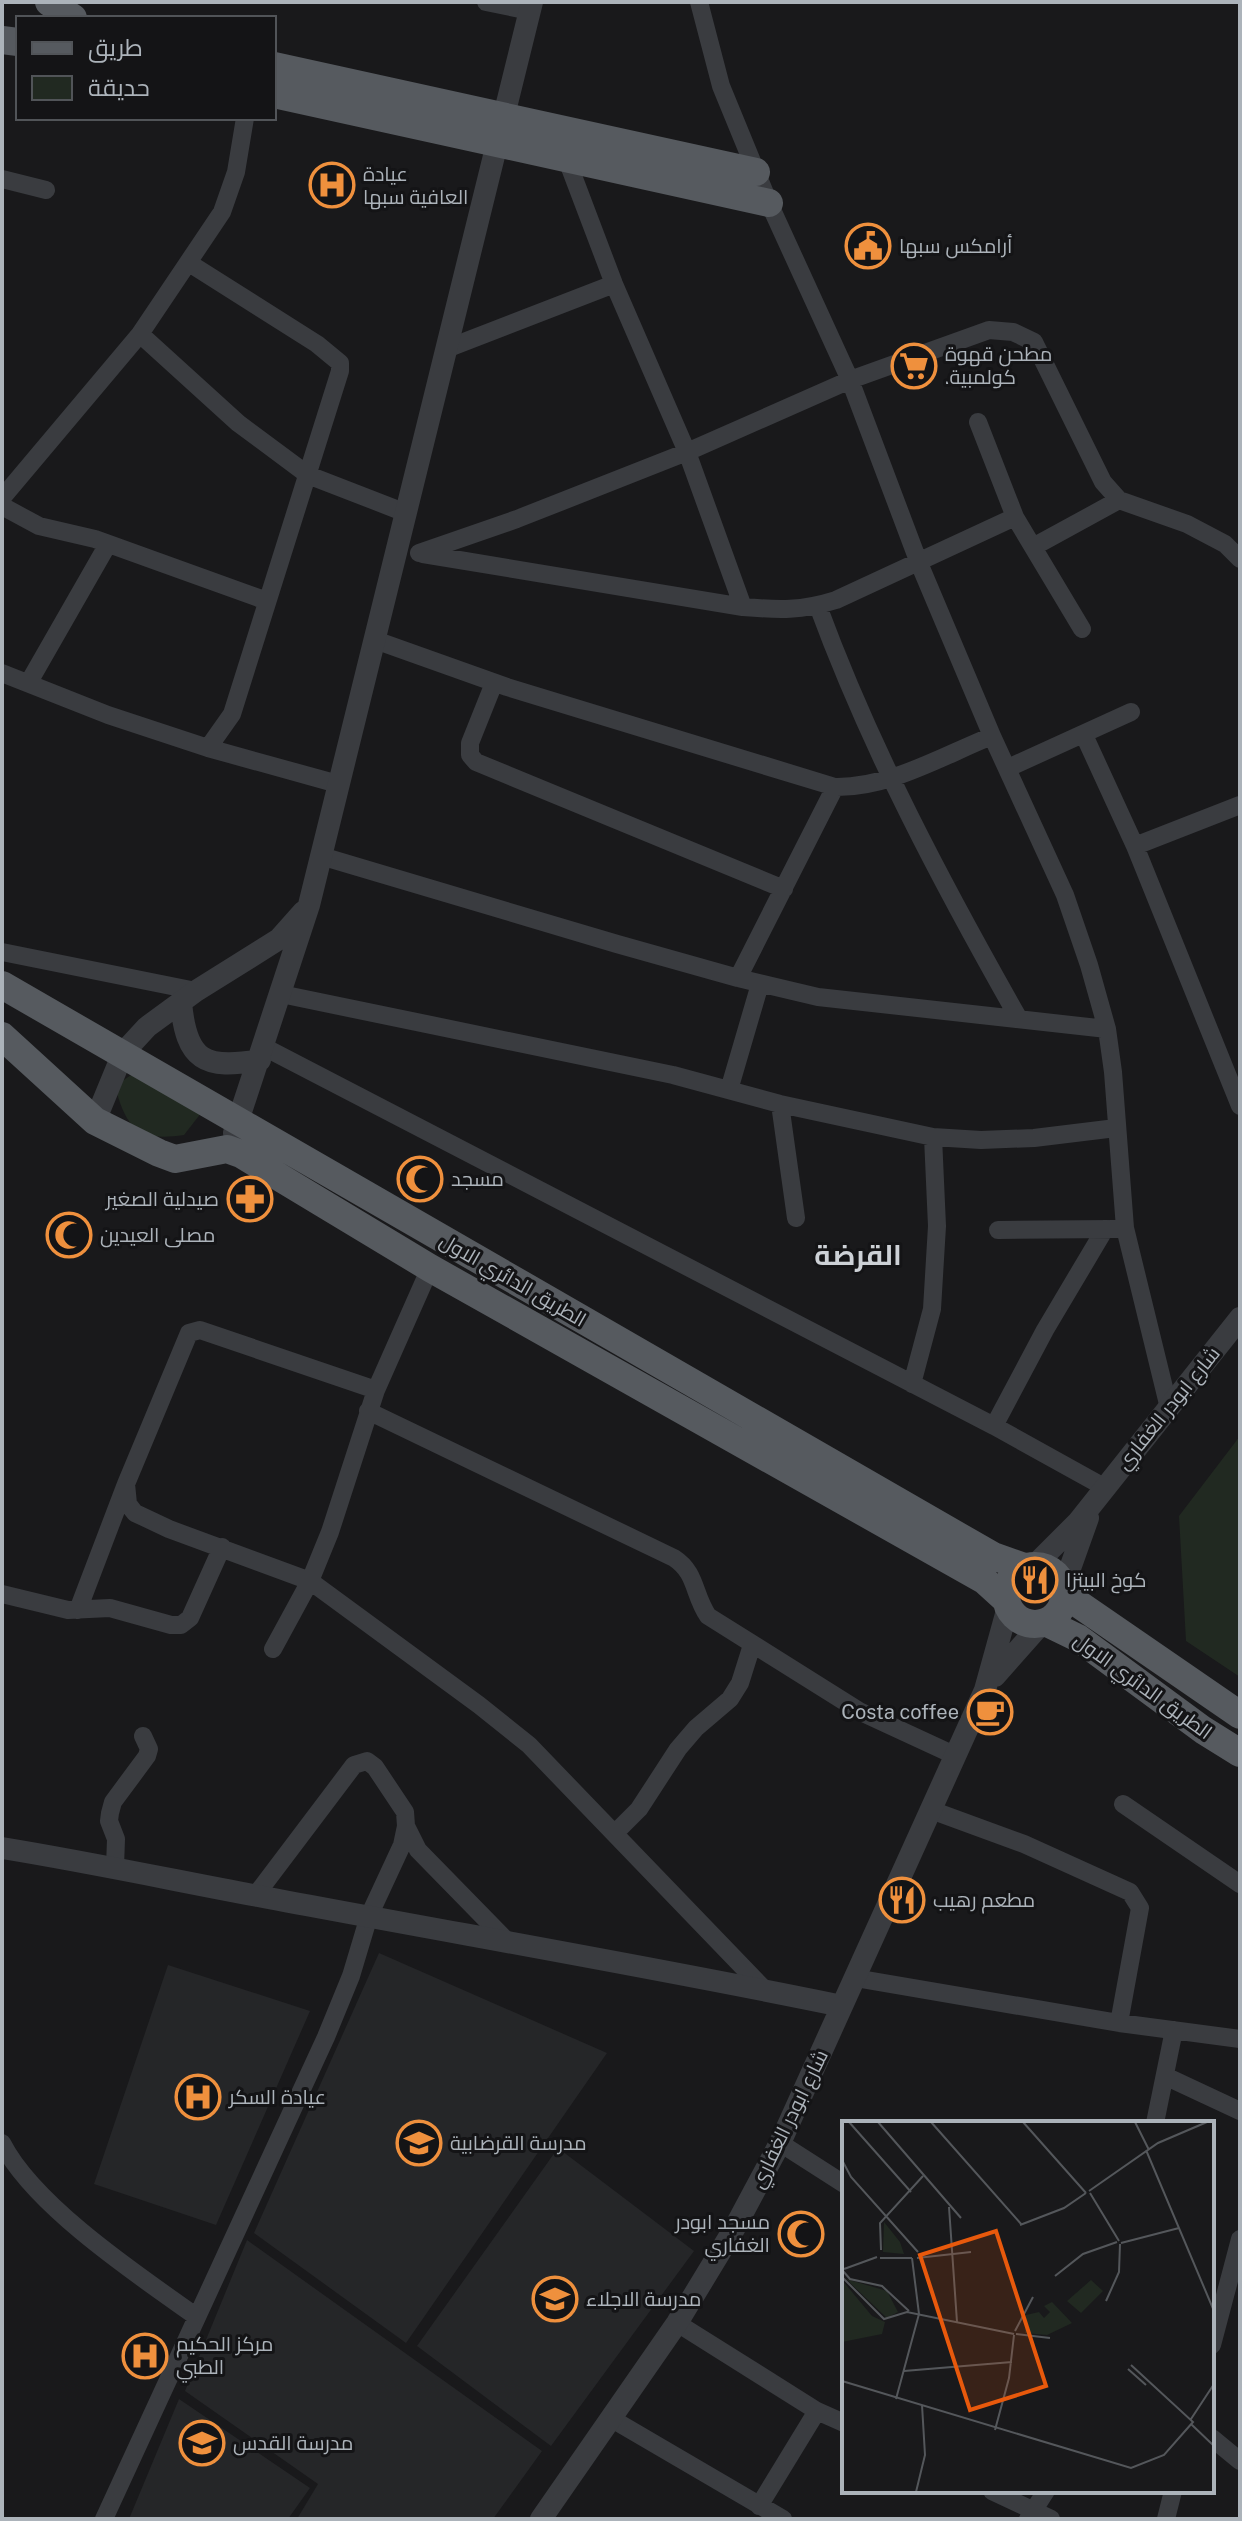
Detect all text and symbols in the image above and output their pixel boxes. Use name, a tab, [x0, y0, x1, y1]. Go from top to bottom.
legend	[16, 16, 276, 120]
text: طريق	[88, 33, 143, 63]
text: حديقة	[88, 73, 150, 101]
hospital icon: عيادة العافية سبها	[308, 161, 356, 209]
place label: عيادة العافية سبها	[363, 162, 468, 210]
public building icon: أرامكس سبها	[844, 222, 892, 270]
place label: أرامكس سبها	[899, 234, 1012, 259]
supermarket icon: مطحن قهوة .كولمبية	[890, 342, 938, 390]
place label: مطحن قهوة .كولمبية	[945, 342, 1052, 389]
mosque icon: مسجد	[396, 1155, 444, 1203]
place label: مسجد	[451, 1167, 504, 1191]
pharmacy icon: صيدلية الصغير	[226, 1175, 274, 1223]
place label: صيدلية الصغير	[105, 1187, 219, 1211]
mosque icon: مصلى العيدين	[45, 1211, 93, 1259]
place label: مصلى العيدين	[100, 1223, 215, 1248]
street label: الطريق الدائري الاول	[433, 1228, 591, 1335]
district label: القرضة	[814, 1238, 902, 1272]
street label: شارع ابودر الغفاري	[1111, 1342, 1228, 1477]
restaurant icon: كوخ البيتزا	[1011, 1556, 1059, 1604]
place label: كوخ البيتزا	[1066, 1568, 1146, 1594]
street label: الطريق الدائري الاول	[1067, 1628, 1217, 1747]
cafe icon: Costa coffee	[966, 1688, 1014, 1736]
place label: Costa coffee	[841, 1700, 959, 1724]
restaurant icon: مطعم رهيب	[878, 1876, 926, 1924]
place label: مطعم رهيب	[933, 1888, 1035, 1914]
street label: شارع ابودر الغفاري	[745, 2046, 837, 2194]
hospital icon: عيادة السكر	[174, 2073, 222, 2121]
place label: عيادة السكر	[228, 2085, 326, 2109]
school or university icon: مدرسة القرضابية	[395, 2119, 443, 2167]
inset map	[842, 2121, 1214, 2493]
place label: مدرسة القرضابية	[450, 2131, 587, 2155]
place label: مسجد ابودر الغفاري	[674, 2210, 770, 2261]
mosque icon: مسجد ابودر الغفاري	[777, 2210, 825, 2258]
school or university icon: مدرسة الاجلاء	[531, 2275, 579, 2323]
place label: مدرسة الاجلاء	[586, 2287, 701, 2311]
hospital icon: مركز الحكيم الطبي	[121, 2332, 169, 2380]
place label: مركز الحكيم الطبي	[176, 2332, 273, 2383]
school or university icon: مدرسة القدس	[178, 2419, 226, 2467]
place label: مدرسة القدس	[233, 2431, 353, 2456]

